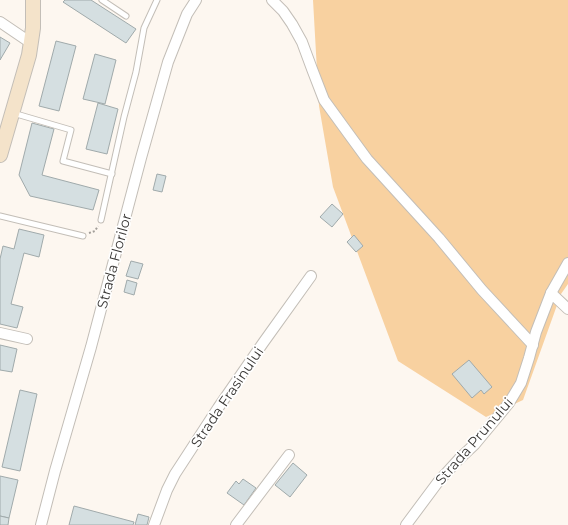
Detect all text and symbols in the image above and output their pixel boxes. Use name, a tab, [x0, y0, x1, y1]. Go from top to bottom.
street label: Strada Florilor	[93, 211, 135, 311]
street label: Strada Frasinului	[187, 343, 267, 451]
street label: Strada Prunului	[431, 394, 517, 488]

